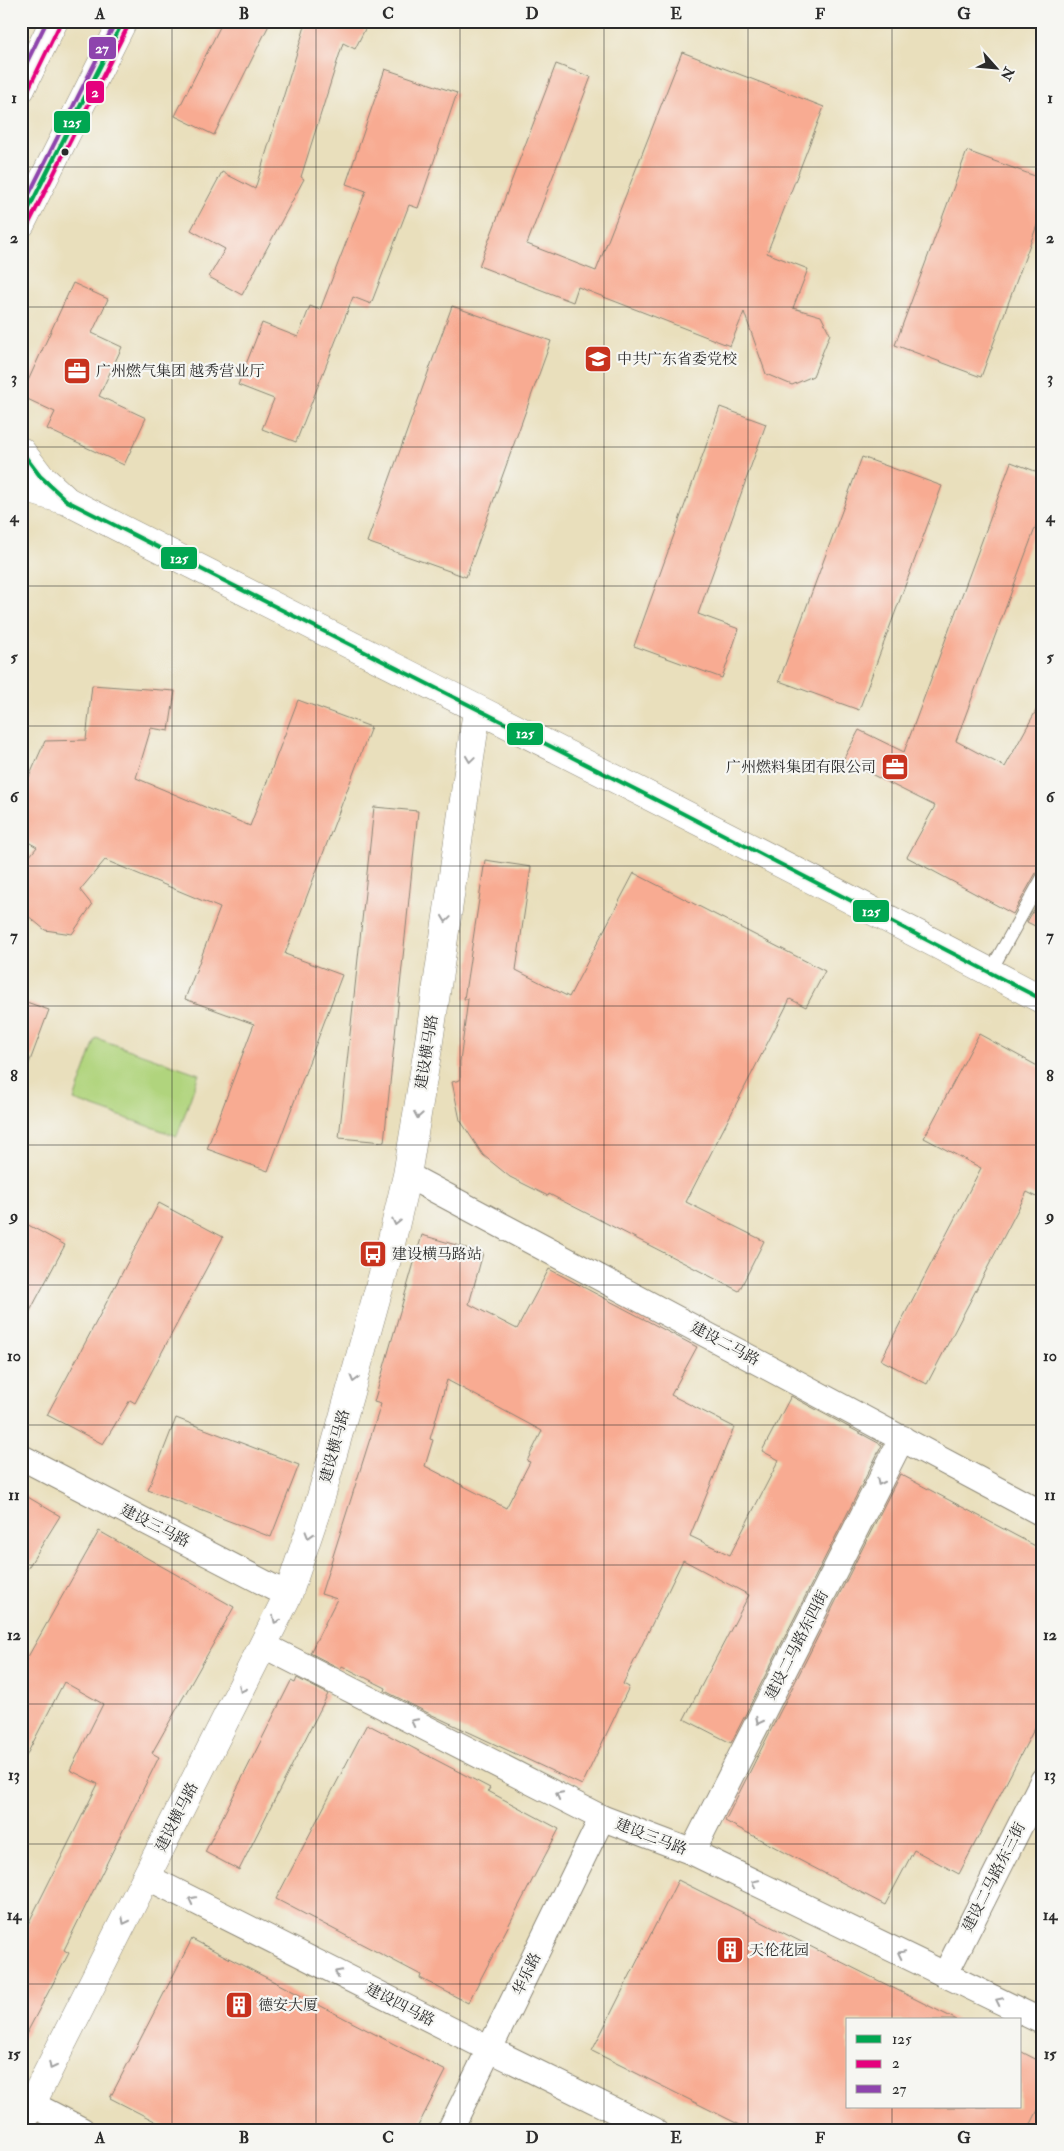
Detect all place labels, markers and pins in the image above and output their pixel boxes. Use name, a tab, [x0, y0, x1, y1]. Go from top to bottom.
unlabelled marker	[60, 147, 70, 157]
school or university icon: 中共广东省委党校	[583, 344, 613, 374]
place label: 中共广东省委党校	[617, 350, 737, 369]
office icon: 广州燃气集团 越秀营业厅	[62, 356, 92, 386]
place label: 广州燃气集团 越秀营业厅	[96, 362, 264, 381]
office icon: 广州燃料集团有限公司	[880, 752, 910, 782]
place label: 广州燃料集团有限公司	[726, 758, 876, 777]
bus stop icon: 建设横马路站	[358, 1239, 388, 1269]
place label: 建设横马路站	[392, 1245, 482, 1264]
building icon: 天伦花园	[715, 1935, 745, 1965]
place label: 天伦花园	[749, 1941, 809, 1960]
building icon: 德安大厦	[224, 1990, 254, 2020]
place label: 德安大厦	[258, 1996, 318, 2015]

